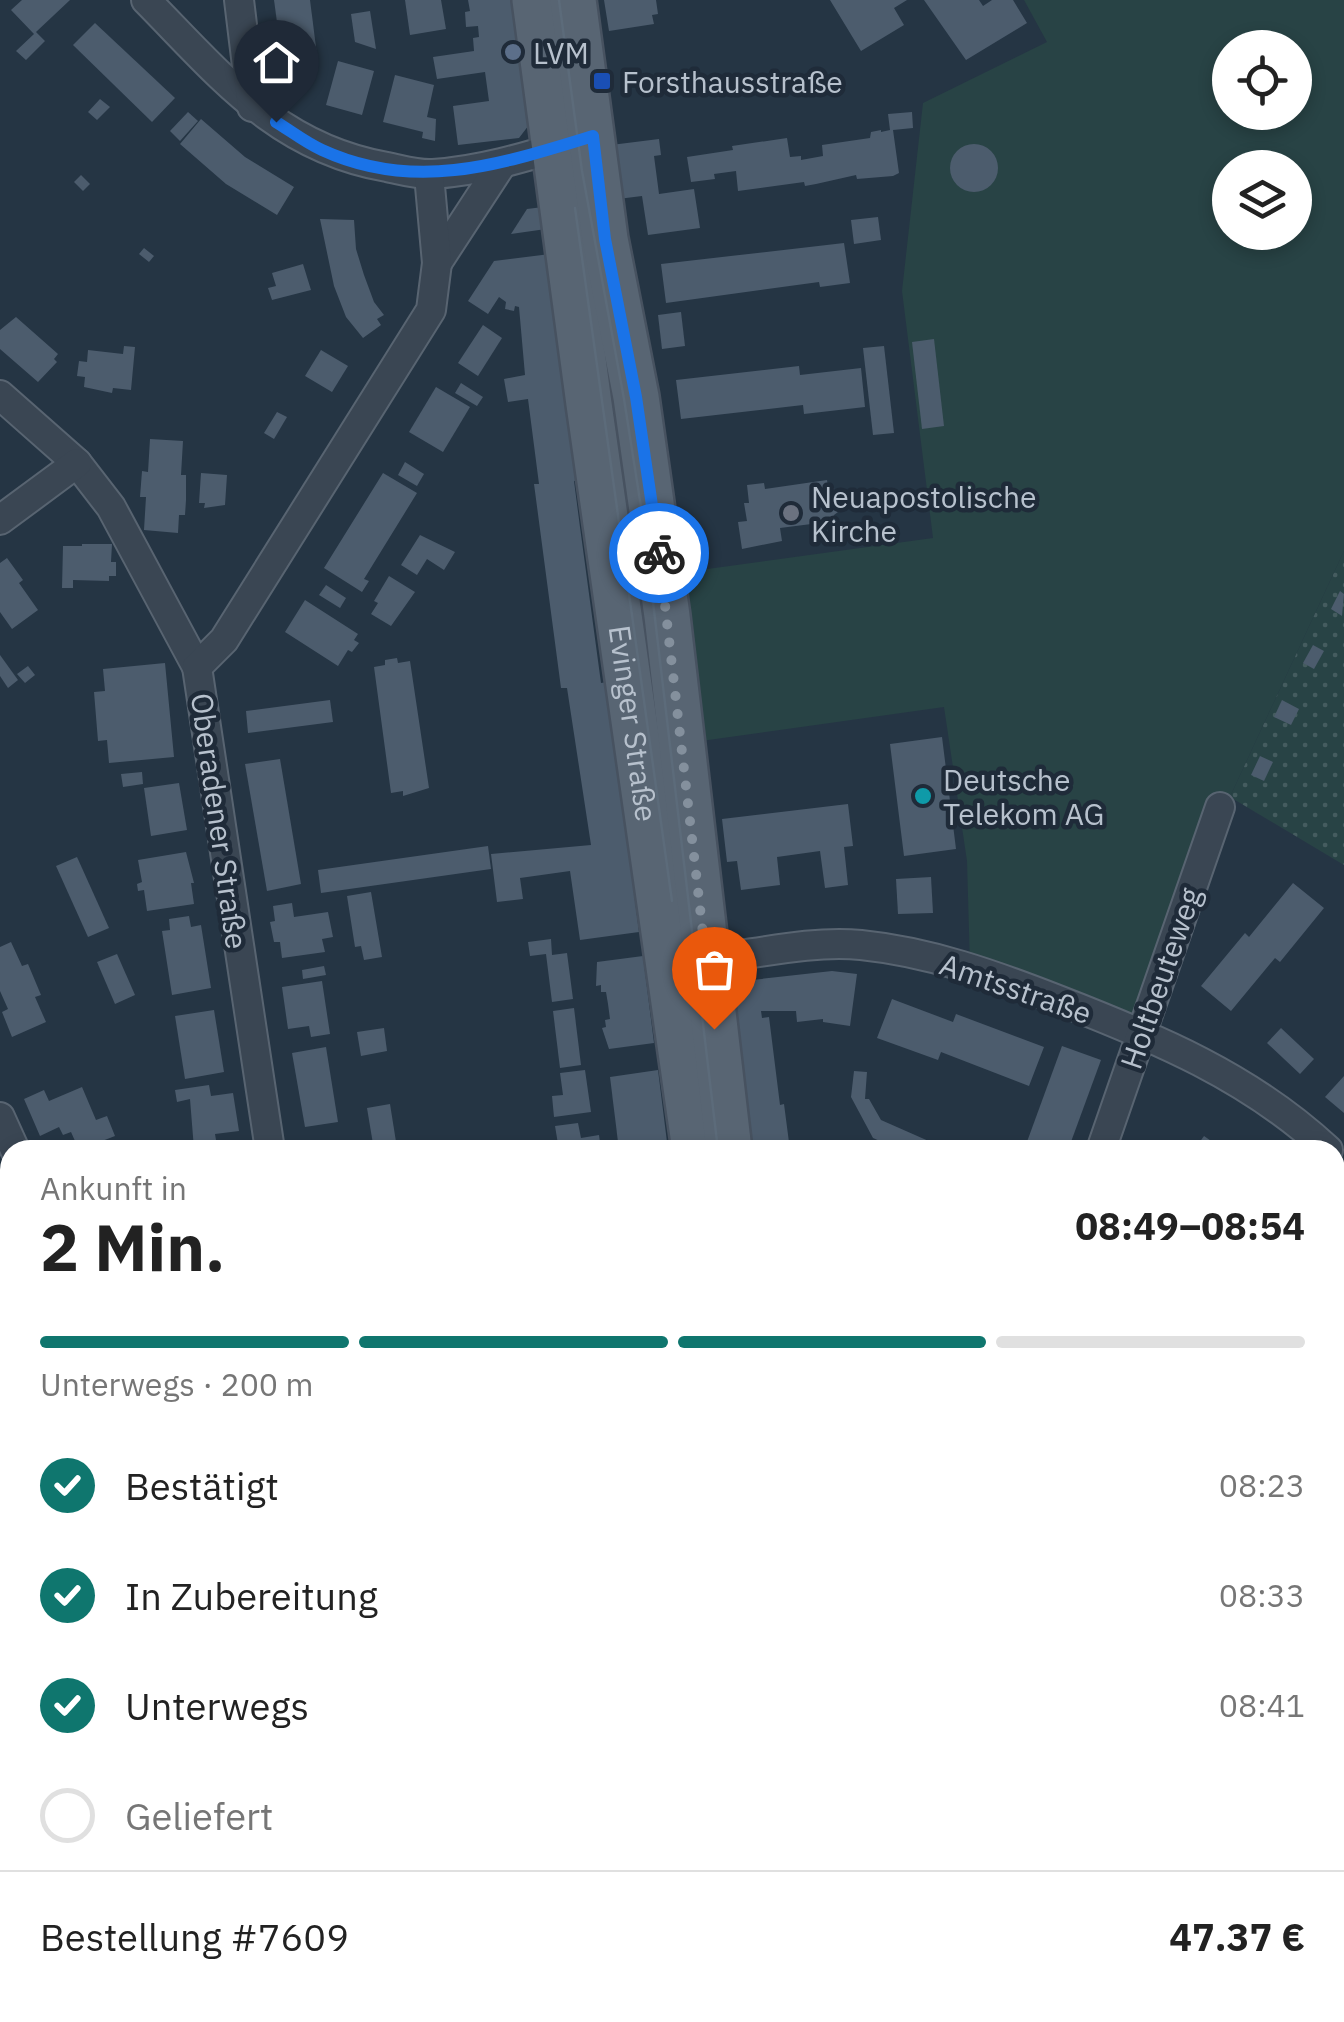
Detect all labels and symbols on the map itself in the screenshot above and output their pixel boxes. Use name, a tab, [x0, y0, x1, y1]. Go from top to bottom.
pin	[234, 20, 319, 123]
place label: LVM	[533, 33, 589, 72]
marker: LVM	[502, 41, 524, 63]
place label: Forsthausstraße	[622, 62, 843, 101]
marker: Forsthausstraße	[591, 70, 613, 92]
place label: Neuapostolische Kirche	[811, 477, 1036, 550]
marker: Neuapostolische Kirche	[780, 502, 802, 524]
courier	[609, 503, 709, 603]
street label: Evinger Straße	[601, 623, 668, 824]
street label: Oberadener Straße	[183, 691, 257, 951]
place label: Deutsche Telekom AG	[943, 760, 1104, 833]
marker: Deutsche Telekom AG	[912, 785, 934, 807]
street label: Holtbeuteweg	[1111, 882, 1209, 1074]
pin	[672, 927, 757, 1030]
street label: Amtsstraße	[935, 944, 1097, 1032]

